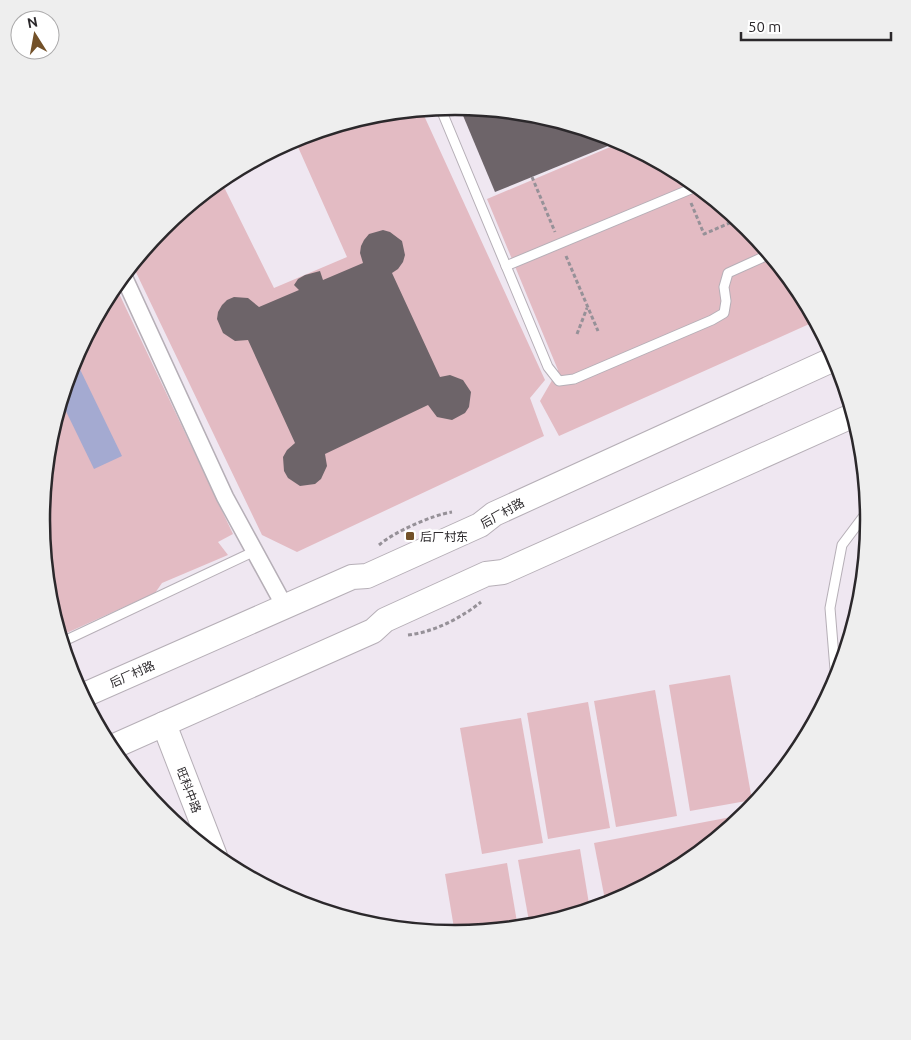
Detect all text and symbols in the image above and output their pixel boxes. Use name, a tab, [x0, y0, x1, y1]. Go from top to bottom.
north arrow	[10, 10, 60, 60]
scale bar	[741, 10, 891, 42]
text: N	[26, 13, 39, 31]
text: 50 m	[748, 18, 781, 35]
street label: 后厂村路	[478, 496, 526, 530]
marker: 后厂村东	[404, 530, 416, 542]
place label: 后厂村东	[420, 530, 468, 543]
street label: 后厂村路	[107, 658, 157, 690]
street label: 旺科中路	[174, 765, 204, 815]

